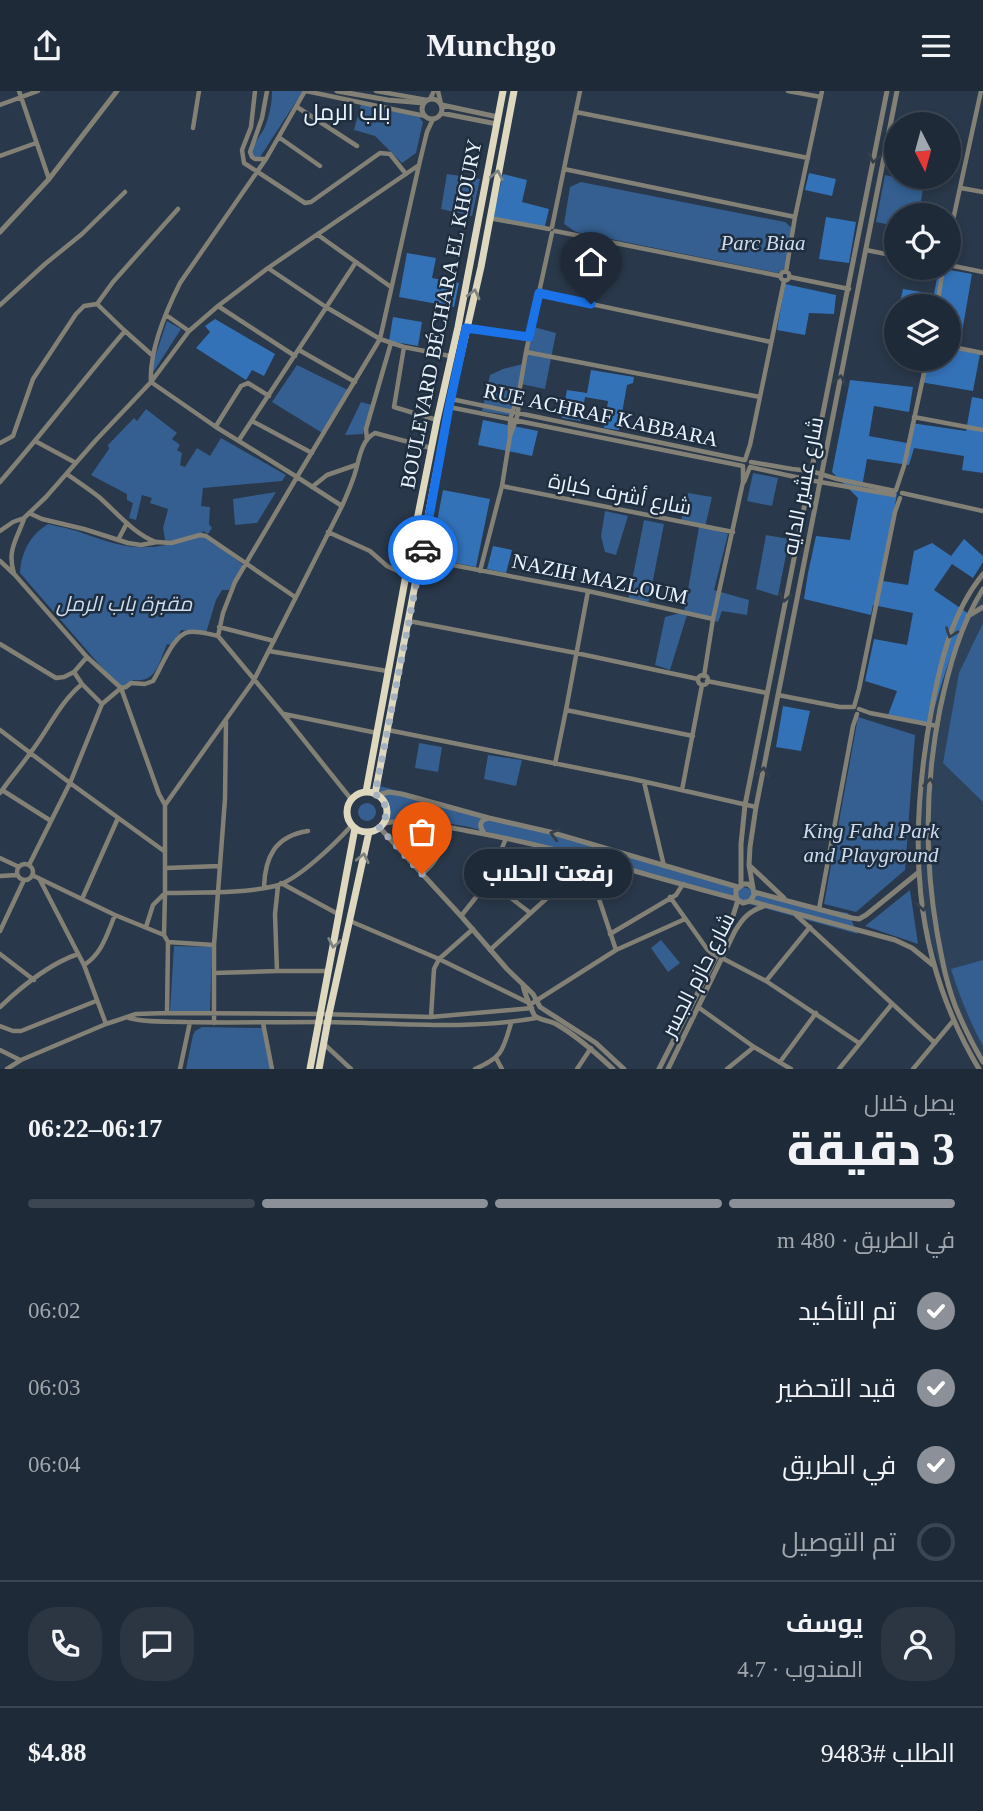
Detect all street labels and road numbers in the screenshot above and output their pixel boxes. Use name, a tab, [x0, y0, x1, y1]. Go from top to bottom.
street label: BOULEVARD BÉCHARA EL KHOURY	[395, 137, 487, 491]
street label: RUE ACHRAF KABBARA	[482, 378, 721, 452]
street label: شارع عشير الدايه	[778, 415, 830, 557]
street label: شارع أشرف كبارة	[546, 467, 694, 522]
street label: NAZIH MAZLOUM	[510, 549, 690, 609]
street label: شارع حازم الجسر	[656, 909, 741, 1043]

